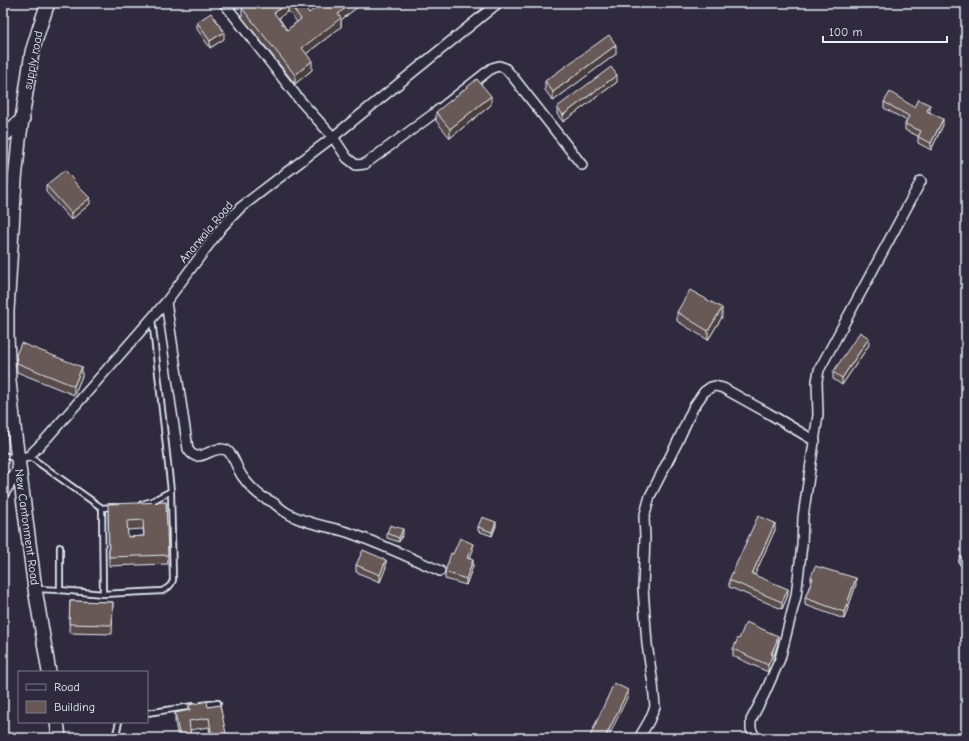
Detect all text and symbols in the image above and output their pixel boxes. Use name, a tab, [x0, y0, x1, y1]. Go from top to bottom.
scale bar	[823, 18, 947, 44]
text: 100 m	[829, 25, 862, 39]
street label: supply road	[20, 30, 46, 90]
street label: Anarwala Road	[176, 198, 236, 266]
street label: New Cantonment Road	[12, 468, 42, 586]
legend	[18, 671, 148, 723]
text: Road	[54, 680, 80, 694]
text: Building	[54, 700, 95, 714]

